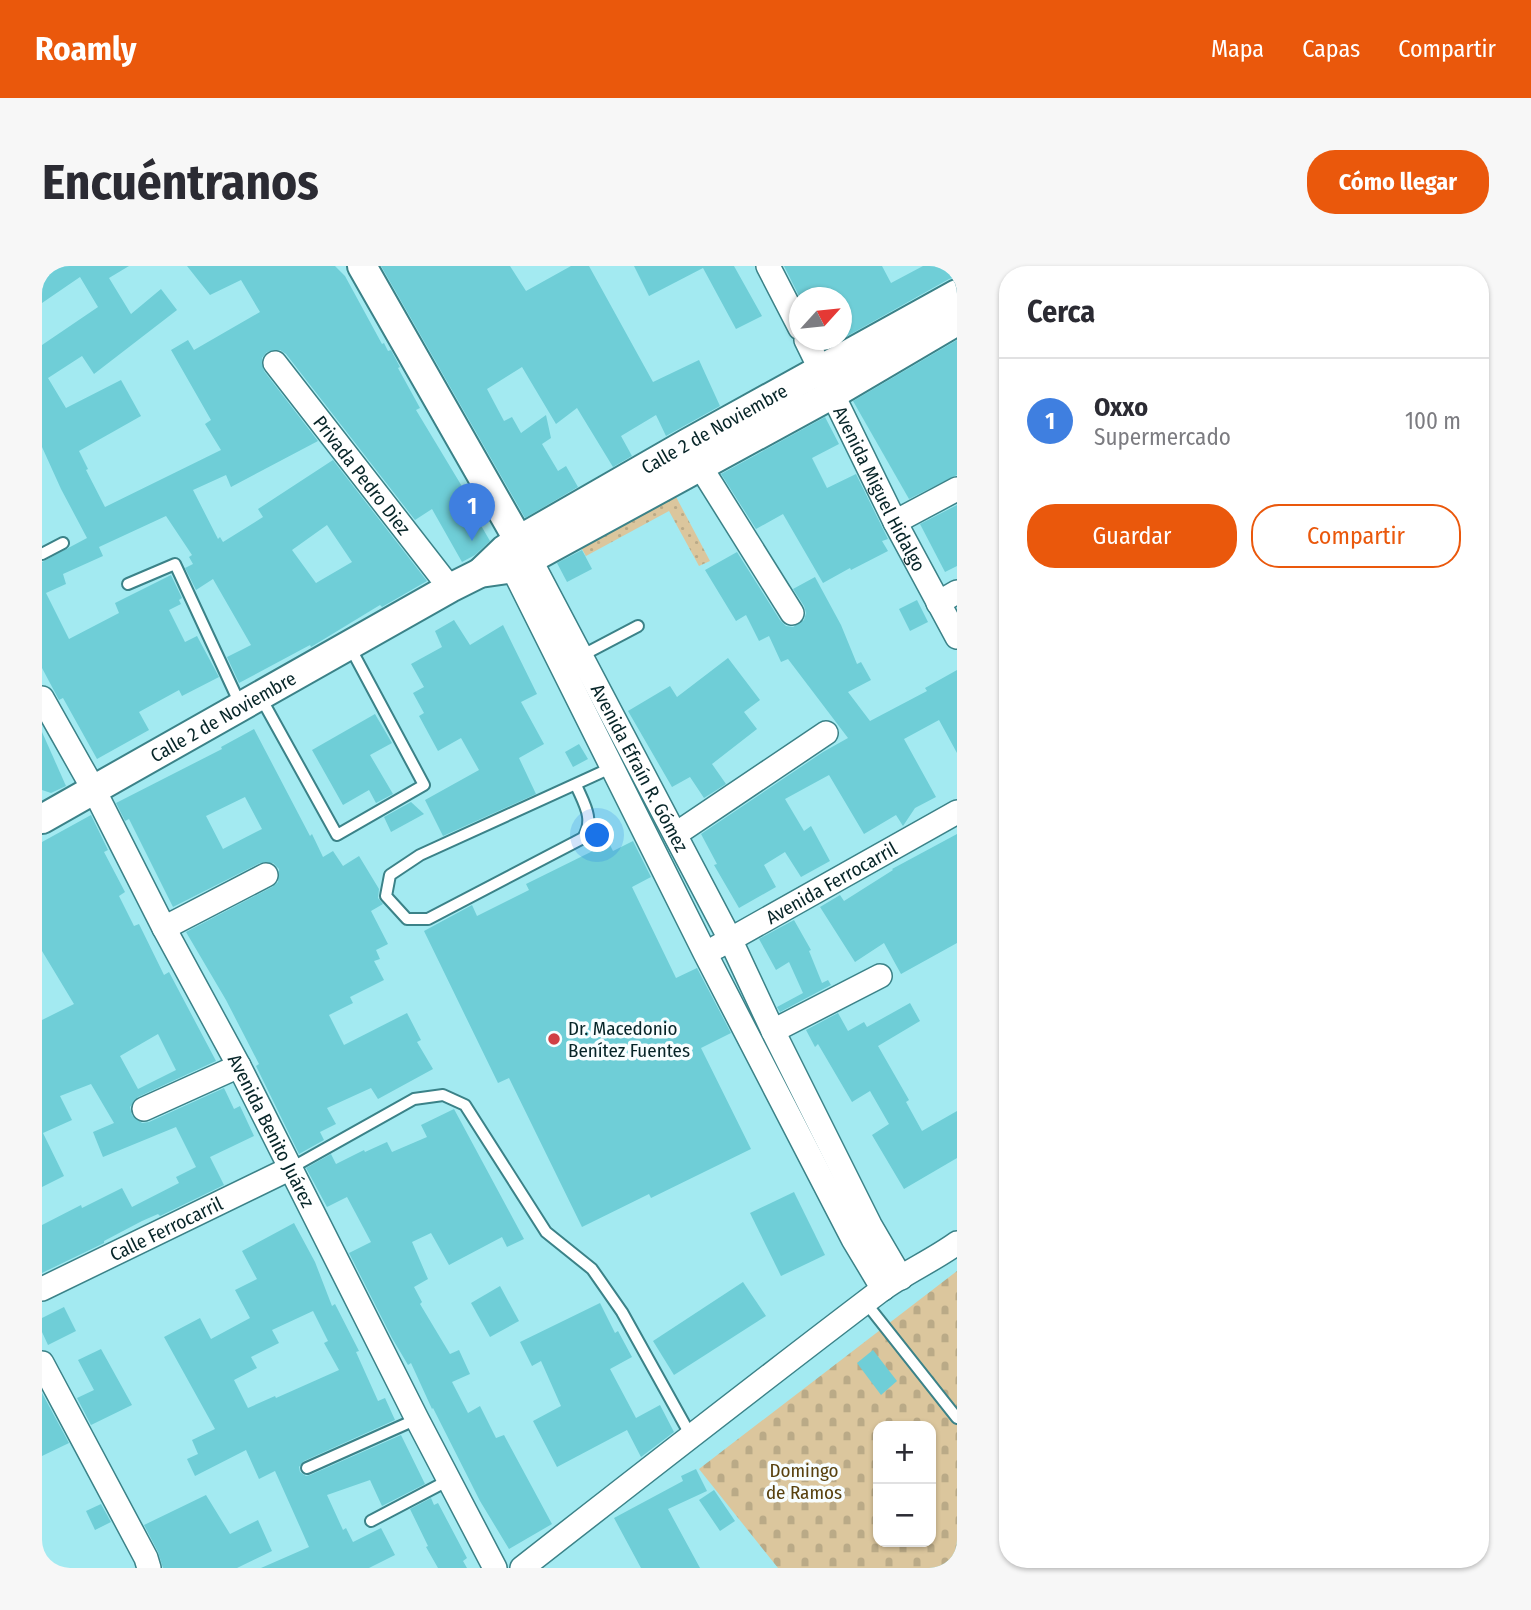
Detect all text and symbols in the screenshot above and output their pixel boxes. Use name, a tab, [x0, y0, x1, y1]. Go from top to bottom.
text: Roamly	[35, 29, 136, 69]
text: Mapa	[1211, 35, 1264, 63]
text: Capas	[1302, 35, 1360, 63]
text: Compartir	[1398, 35, 1496, 63]
button: Cómo llegar	[1307, 150, 1489, 214]
text: Encuéntranos	[42, 153, 319, 212]
north arrow	[789, 287, 852, 350]
text: Cerca	[1027, 294, 1095, 330]
street label: Calle 2 de Noviembre	[637, 379, 791, 479]
text: Oxxo	[1094, 392, 1148, 423]
street label: Avenida Miguel Hidalgo	[828, 403, 930, 575]
text: 1	[1045, 407, 1055, 435]
text: 100 m	[1405, 407, 1461, 435]
street label: Privada Pedro Diez	[308, 411, 416, 540]
text: Supermercado	[1094, 423, 1231, 451]
pin: 1	[449, 483, 495, 541]
button: Guardar	[1027, 504, 1237, 568]
button: Compartir	[1251, 504, 1461, 568]
street label: Calle 2 de Noviembre	[146, 667, 300, 767]
street label: Avenida Efraín R. Gómez	[586, 680, 693, 856]
your location	[580, 818, 614, 852]
street label: Avenida Ferrocarril	[762, 837, 901, 929]
place label: Dr. Macedonio Benítez Fuentes	[568, 1017, 690, 1062]
marker: Dr. Macedonio Benítez Fuentes	[546, 1031, 562, 1047]
street label: Avenida Benito Juárez	[223, 1050, 320, 1212]
street label: Calle Ferrocarril	[106, 1192, 226, 1266]
map controls	[873, 1421, 936, 1547]
button: +	[873, 1421, 936, 1484]
park label: Domingo de Ramos	[766, 1459, 842, 1504]
button: −	[873, 1484, 936, 1547]

